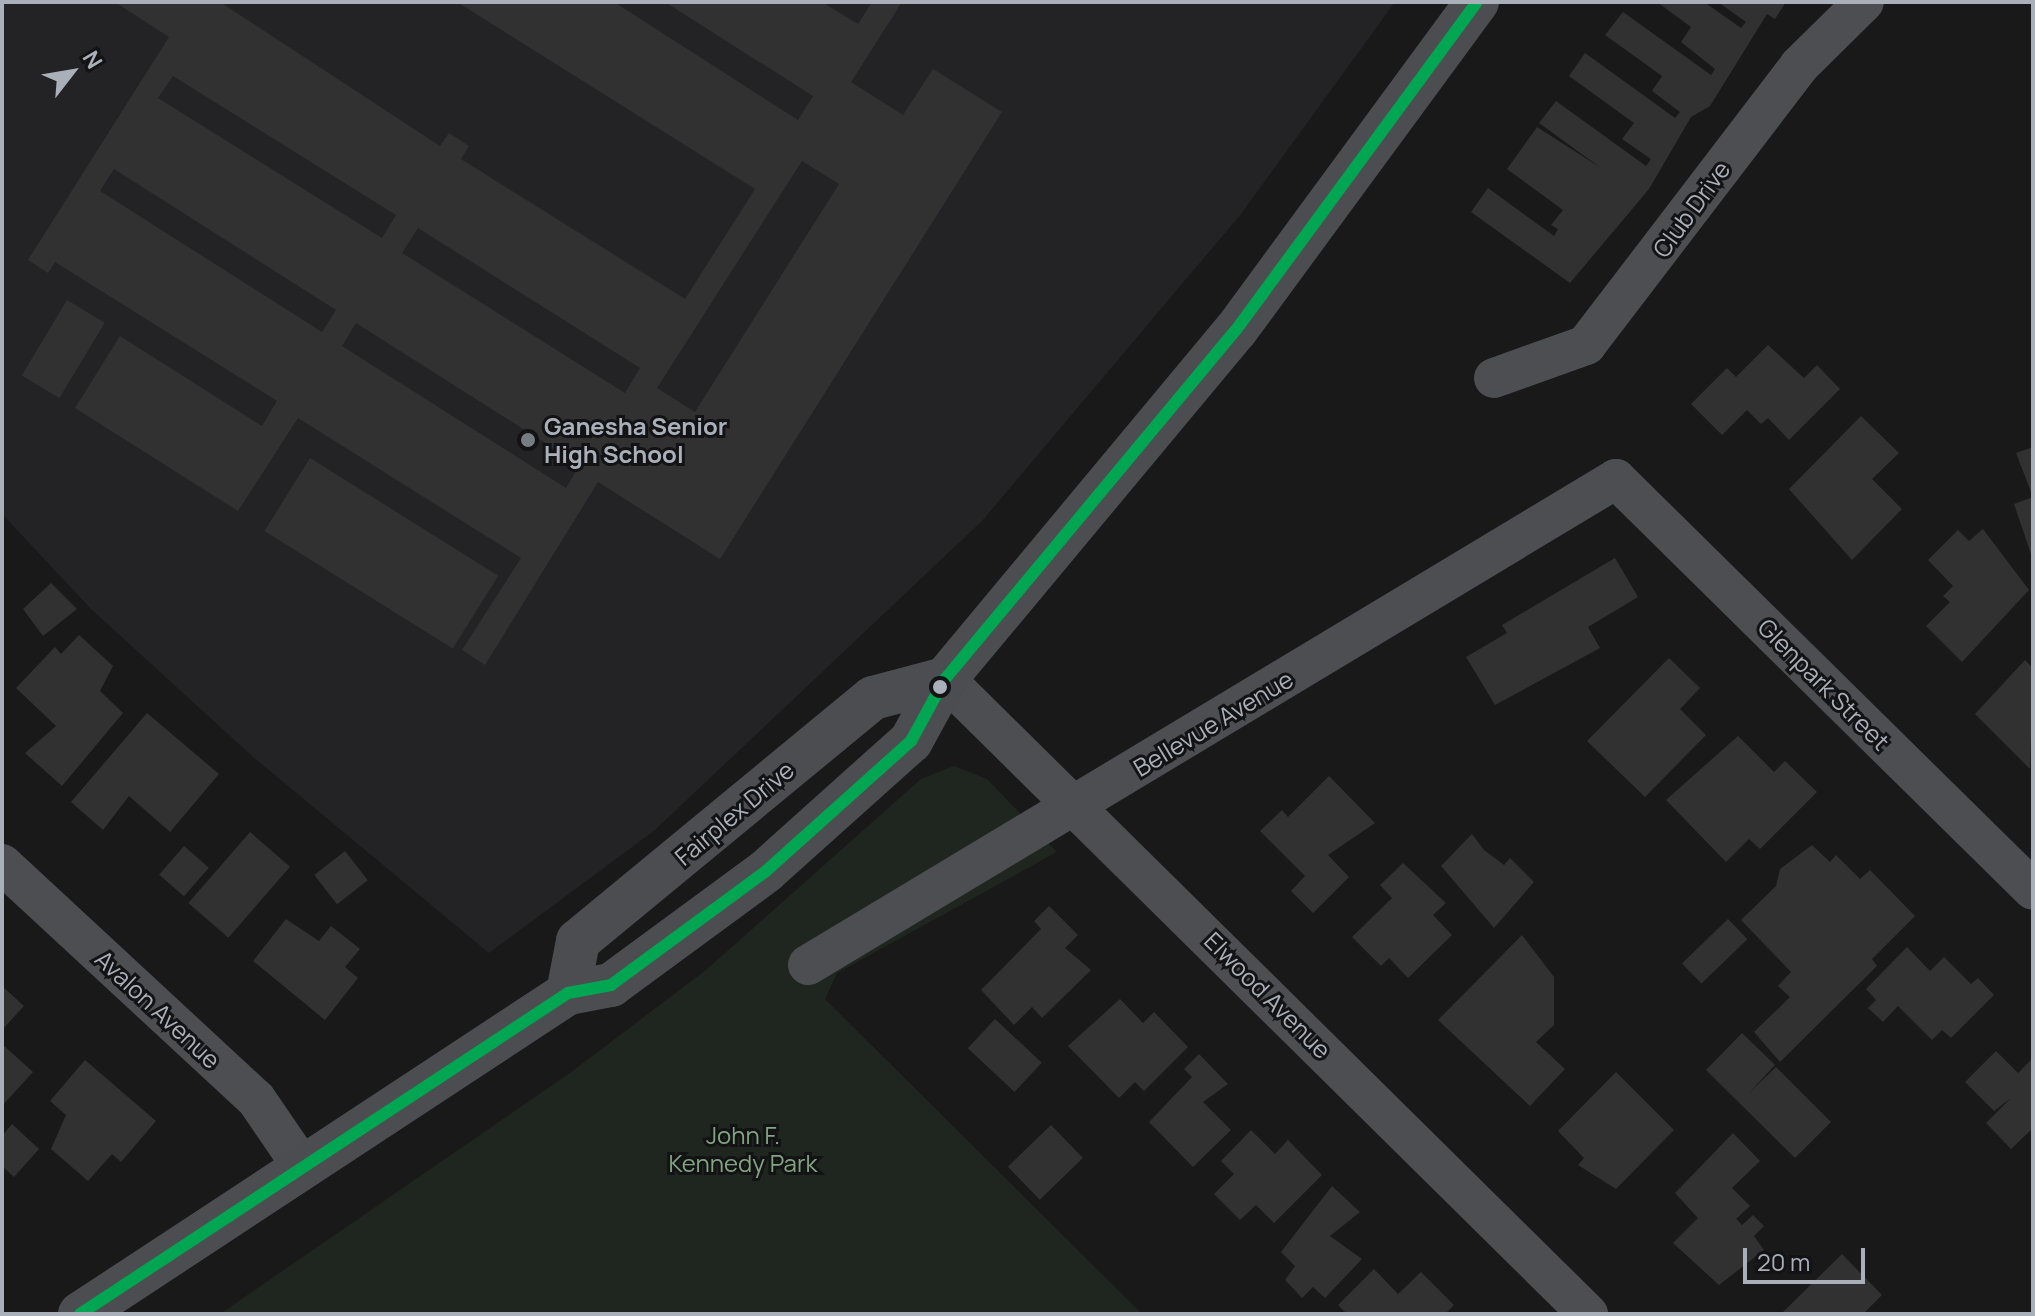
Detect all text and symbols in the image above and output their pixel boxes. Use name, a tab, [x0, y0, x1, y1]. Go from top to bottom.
north arrow	[32, 32, 112, 112]
text: N	[76, 45, 109, 74]
street label: Club Drive	[1646, 155, 1736, 263]
place label: Ganesha Senior High School	[544, 412, 727, 468]
marker: Ganesha Senior High School	[519, 431, 537, 449]
street label: Glenpark Street	[1752, 612, 1896, 756]
street label: Bellevue Avenue	[1128, 664, 1298, 782]
unlabelled marker	[932, 679, 948, 695]
street label: Fairplex Drive	[669, 755, 799, 871]
street label: Elwood Avenue	[1199, 926, 1337, 1064]
street label: Avalon Avenue	[90, 944, 226, 1074]
park label: John F. Kennedy Park	[669, 1121, 817, 1177]
scale bar	[1747, 1232, 1869, 1282]
text: 20 m	[1757, 1245, 1810, 1278]

